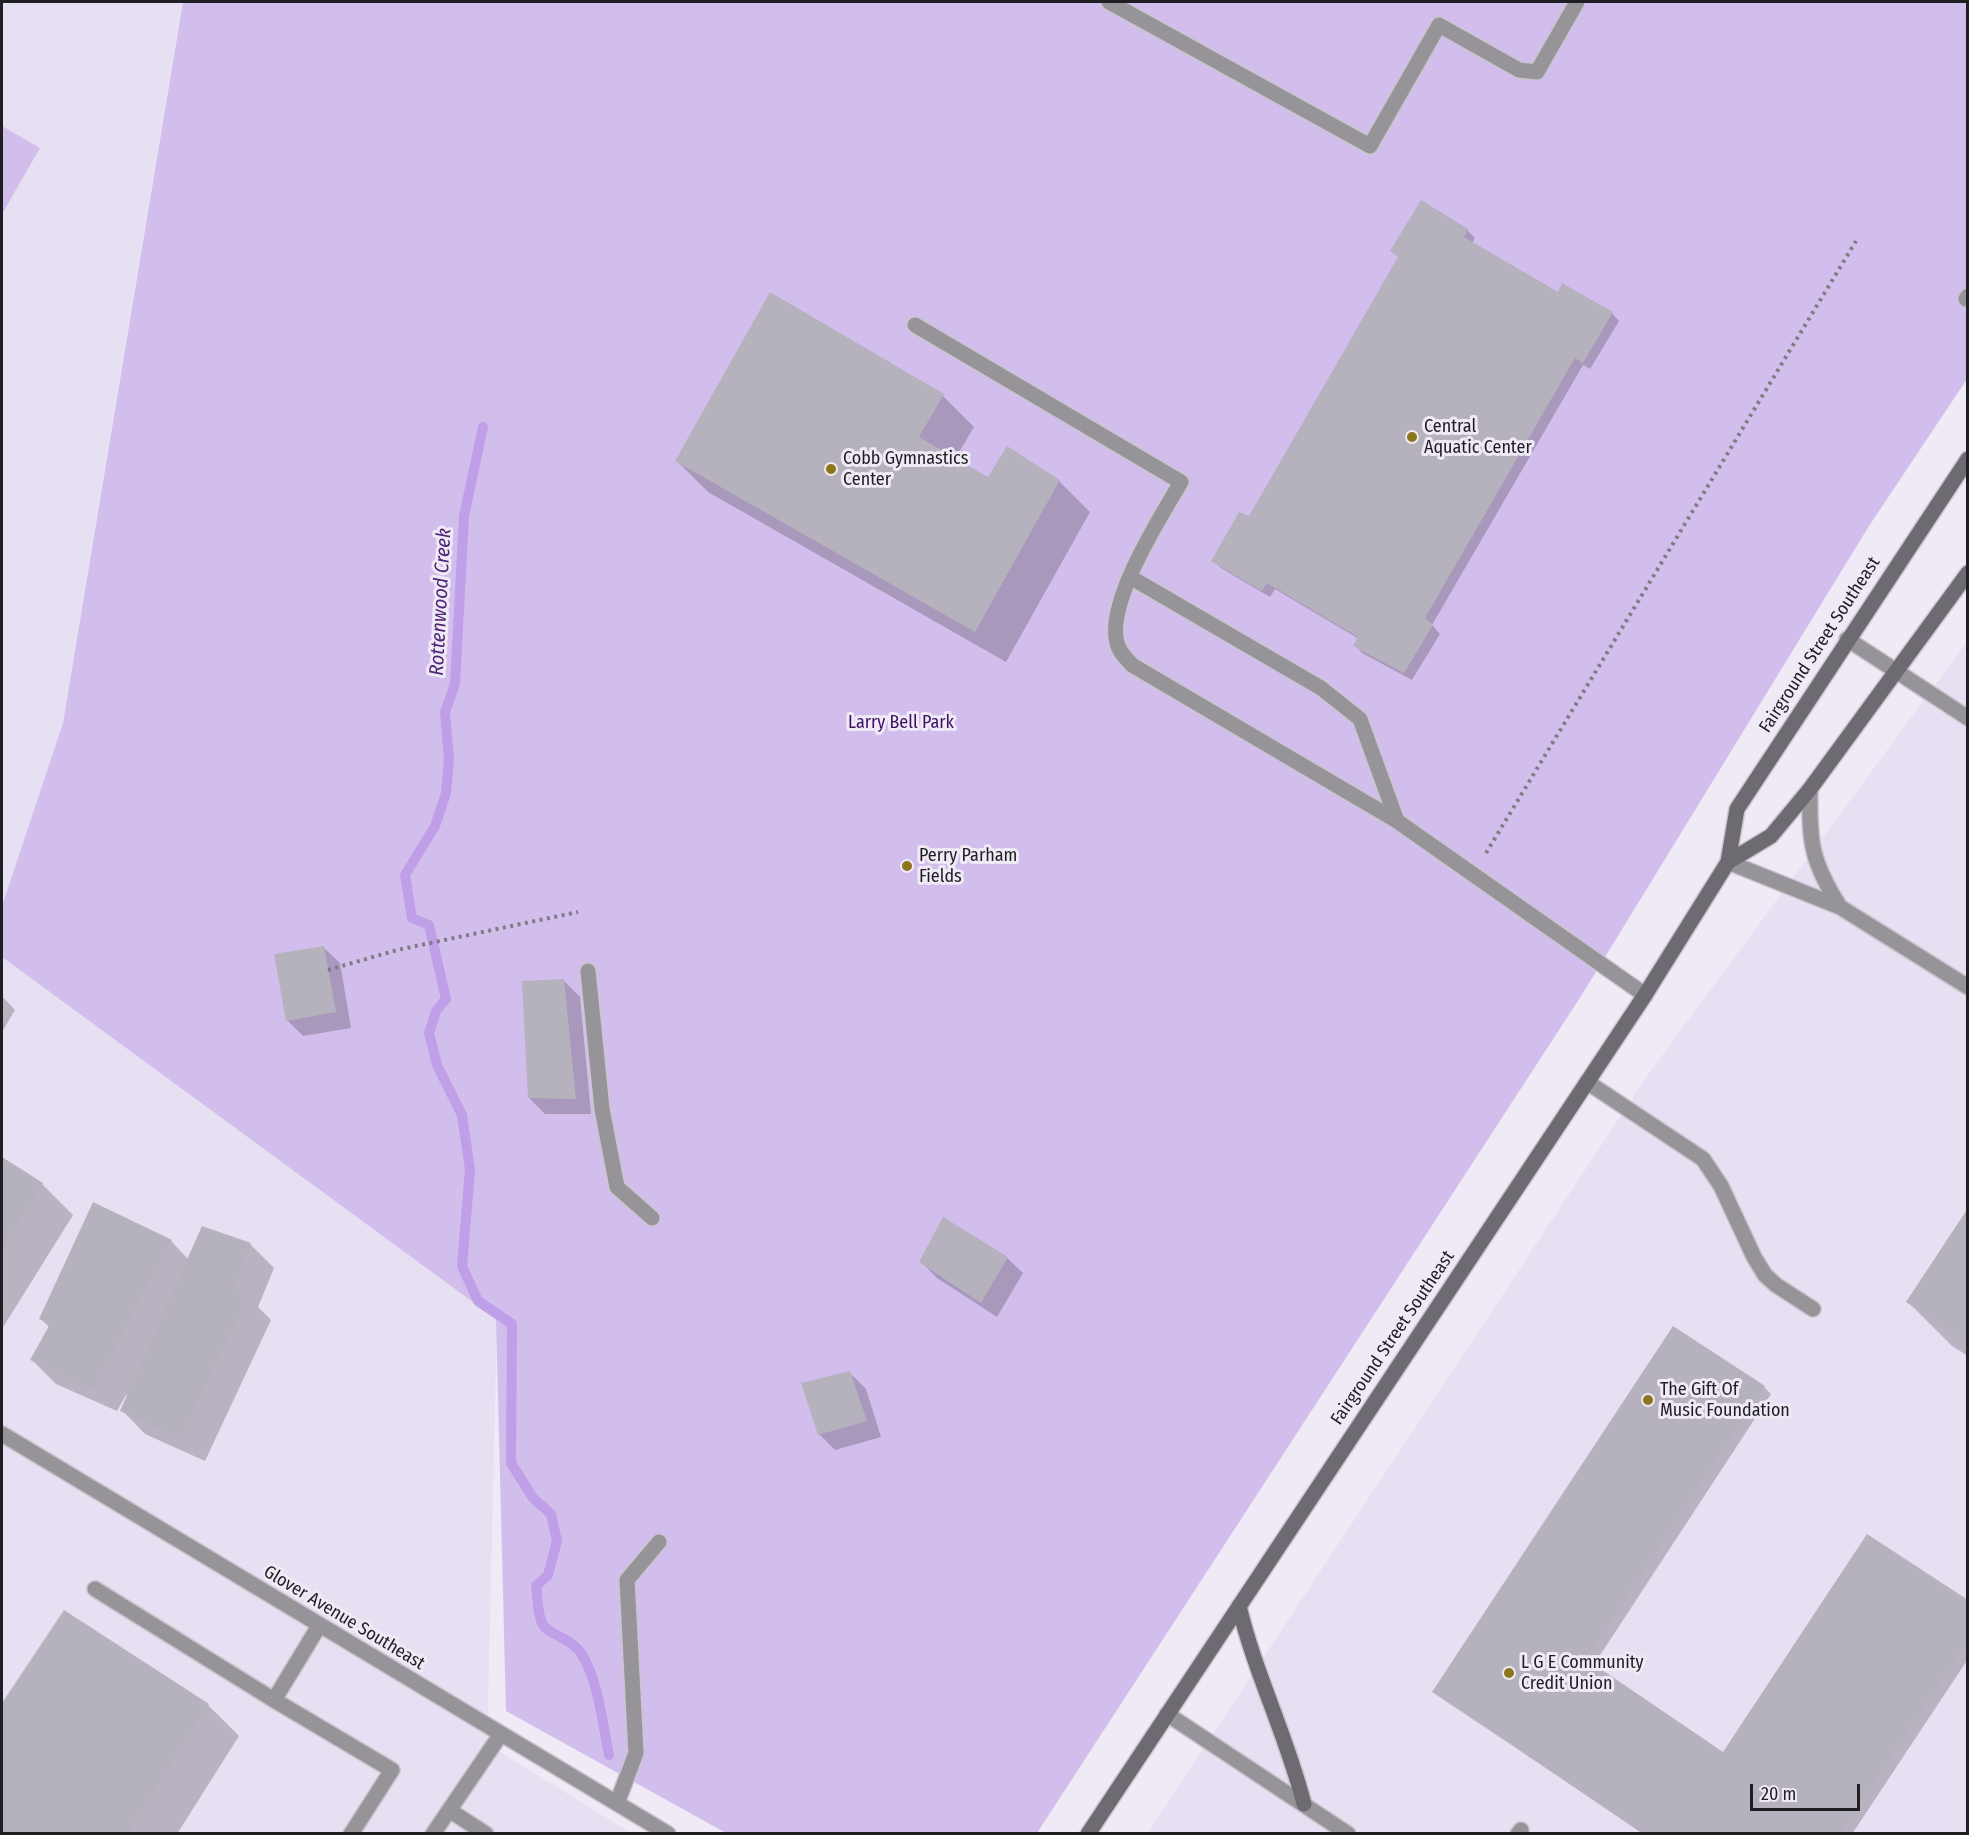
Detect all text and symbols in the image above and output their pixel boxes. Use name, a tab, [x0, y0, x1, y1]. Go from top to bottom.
place label: Central Aquatic Center	[1424, 416, 1532, 458]
marker: Central Aquatic Center	[1405, 430, 1419, 444]
place label: Cobb Gymnastics Center	[843, 448, 968, 490]
marker: Cobb Gymnastics Center	[824, 462, 838, 476]
water label: Rottenwood Creek	[425, 528, 457, 676]
street label: Fairground Street Southeast	[1755, 553, 1885, 737]
park label: Larry Bell Park	[848, 712, 954, 734]
place label: Perry Parham Fields	[919, 845, 1017, 888]
marker: Perry Parham Fields	[900, 859, 914, 873]
street label: Fairground Street Southeast	[1327, 1247, 1459, 1429]
place label: The Gift Of Music Foundation	[1660, 1379, 1790, 1422]
marker: The Gift Of Music Foundation	[1641, 1393, 1655, 1407]
street label: Glover Avenue Southeast	[259, 1561, 429, 1675]
place label: L G E Community Credit Union	[1521, 1652, 1644, 1694]
marker: L G E Community Credit Union	[1502, 1666, 1516, 1680]
scale bar	[1753, 1772, 1862, 1810]
text: 20 m	[1761, 1783, 1796, 1805]

